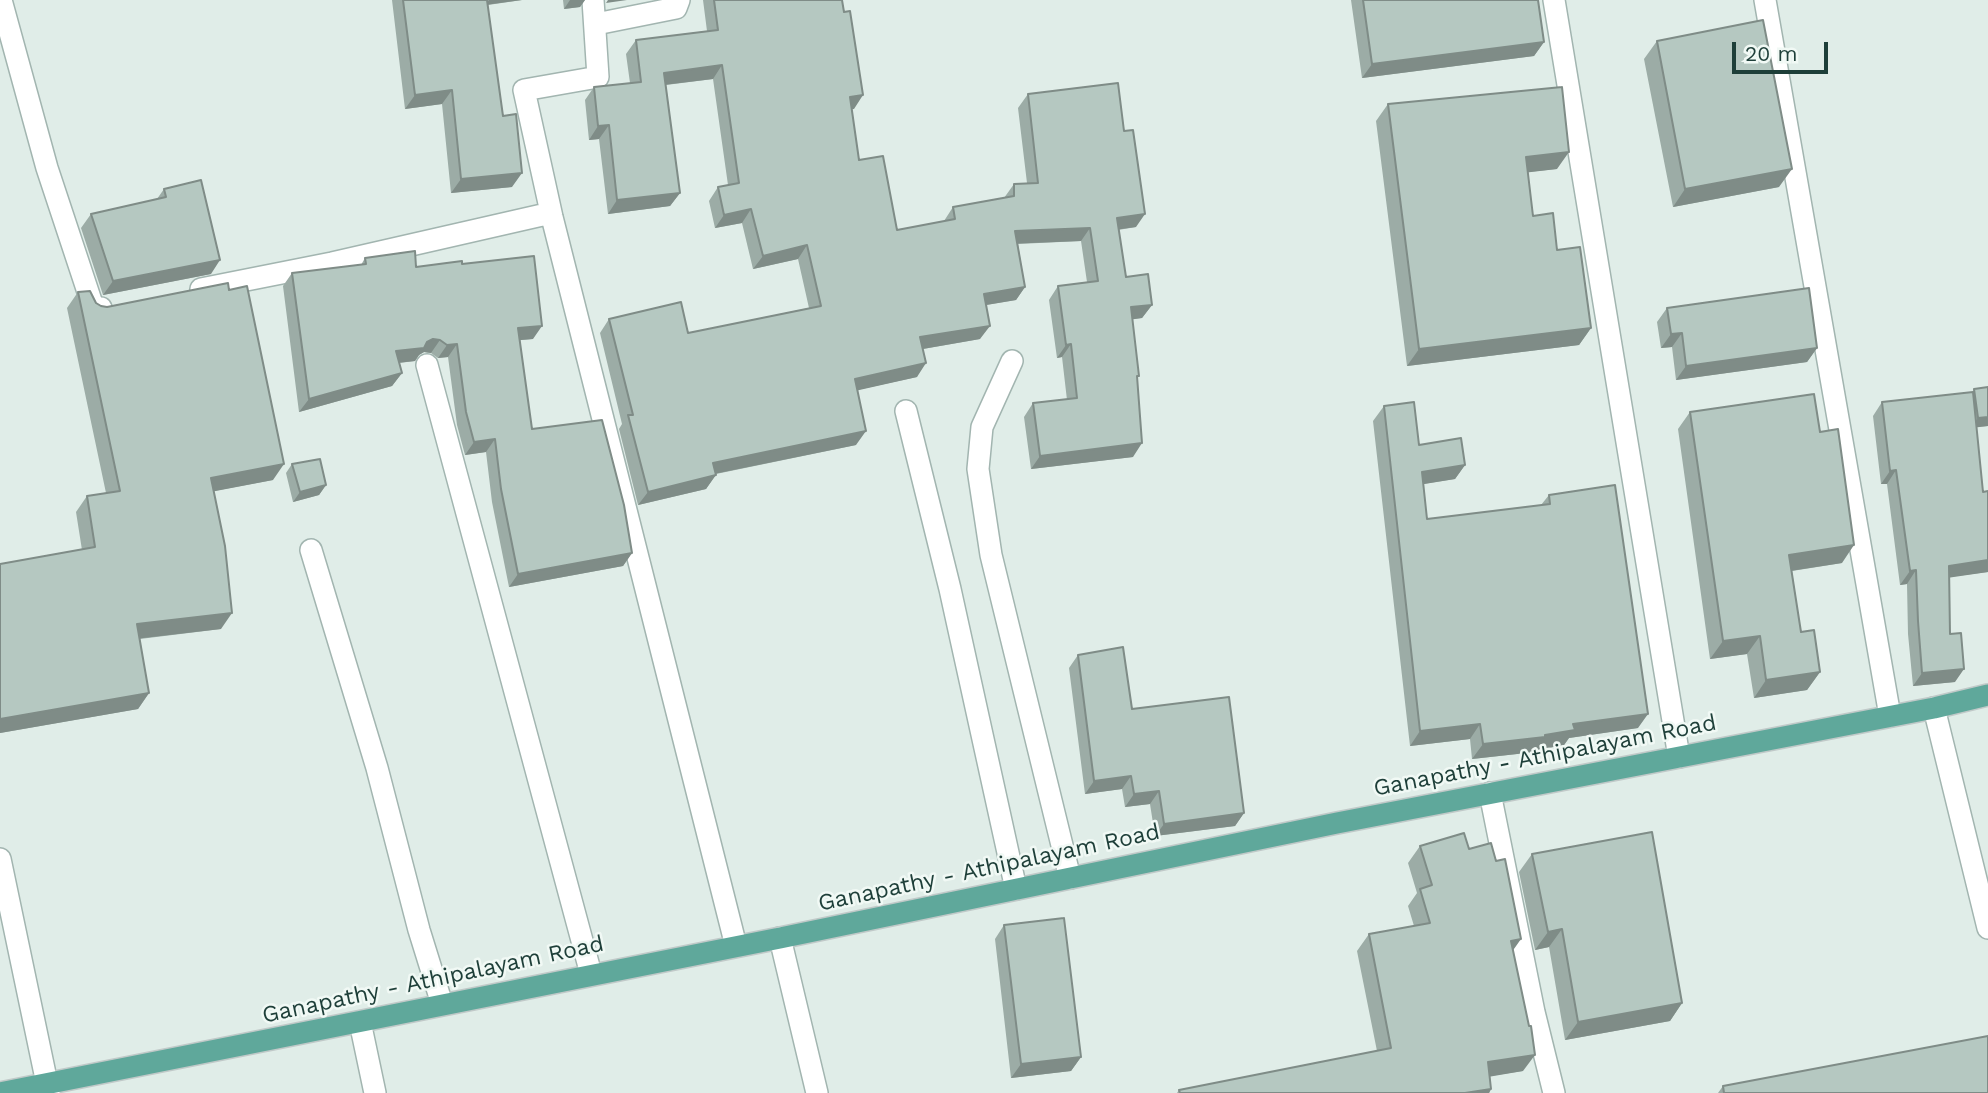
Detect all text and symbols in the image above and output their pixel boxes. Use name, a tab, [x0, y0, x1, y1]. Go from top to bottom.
scale bar	[1736, 28, 1832, 72]
text: 20 m	[1745, 41, 1797, 66]
street label: Ganapathy - Athipalayam Road	[1371, 709, 1719, 803]
street label: Ganapathy - Athipalayam Road	[816, 818, 1162, 918]
street label: Ganapathy - Athipalayam Road	[260, 930, 606, 1030]

